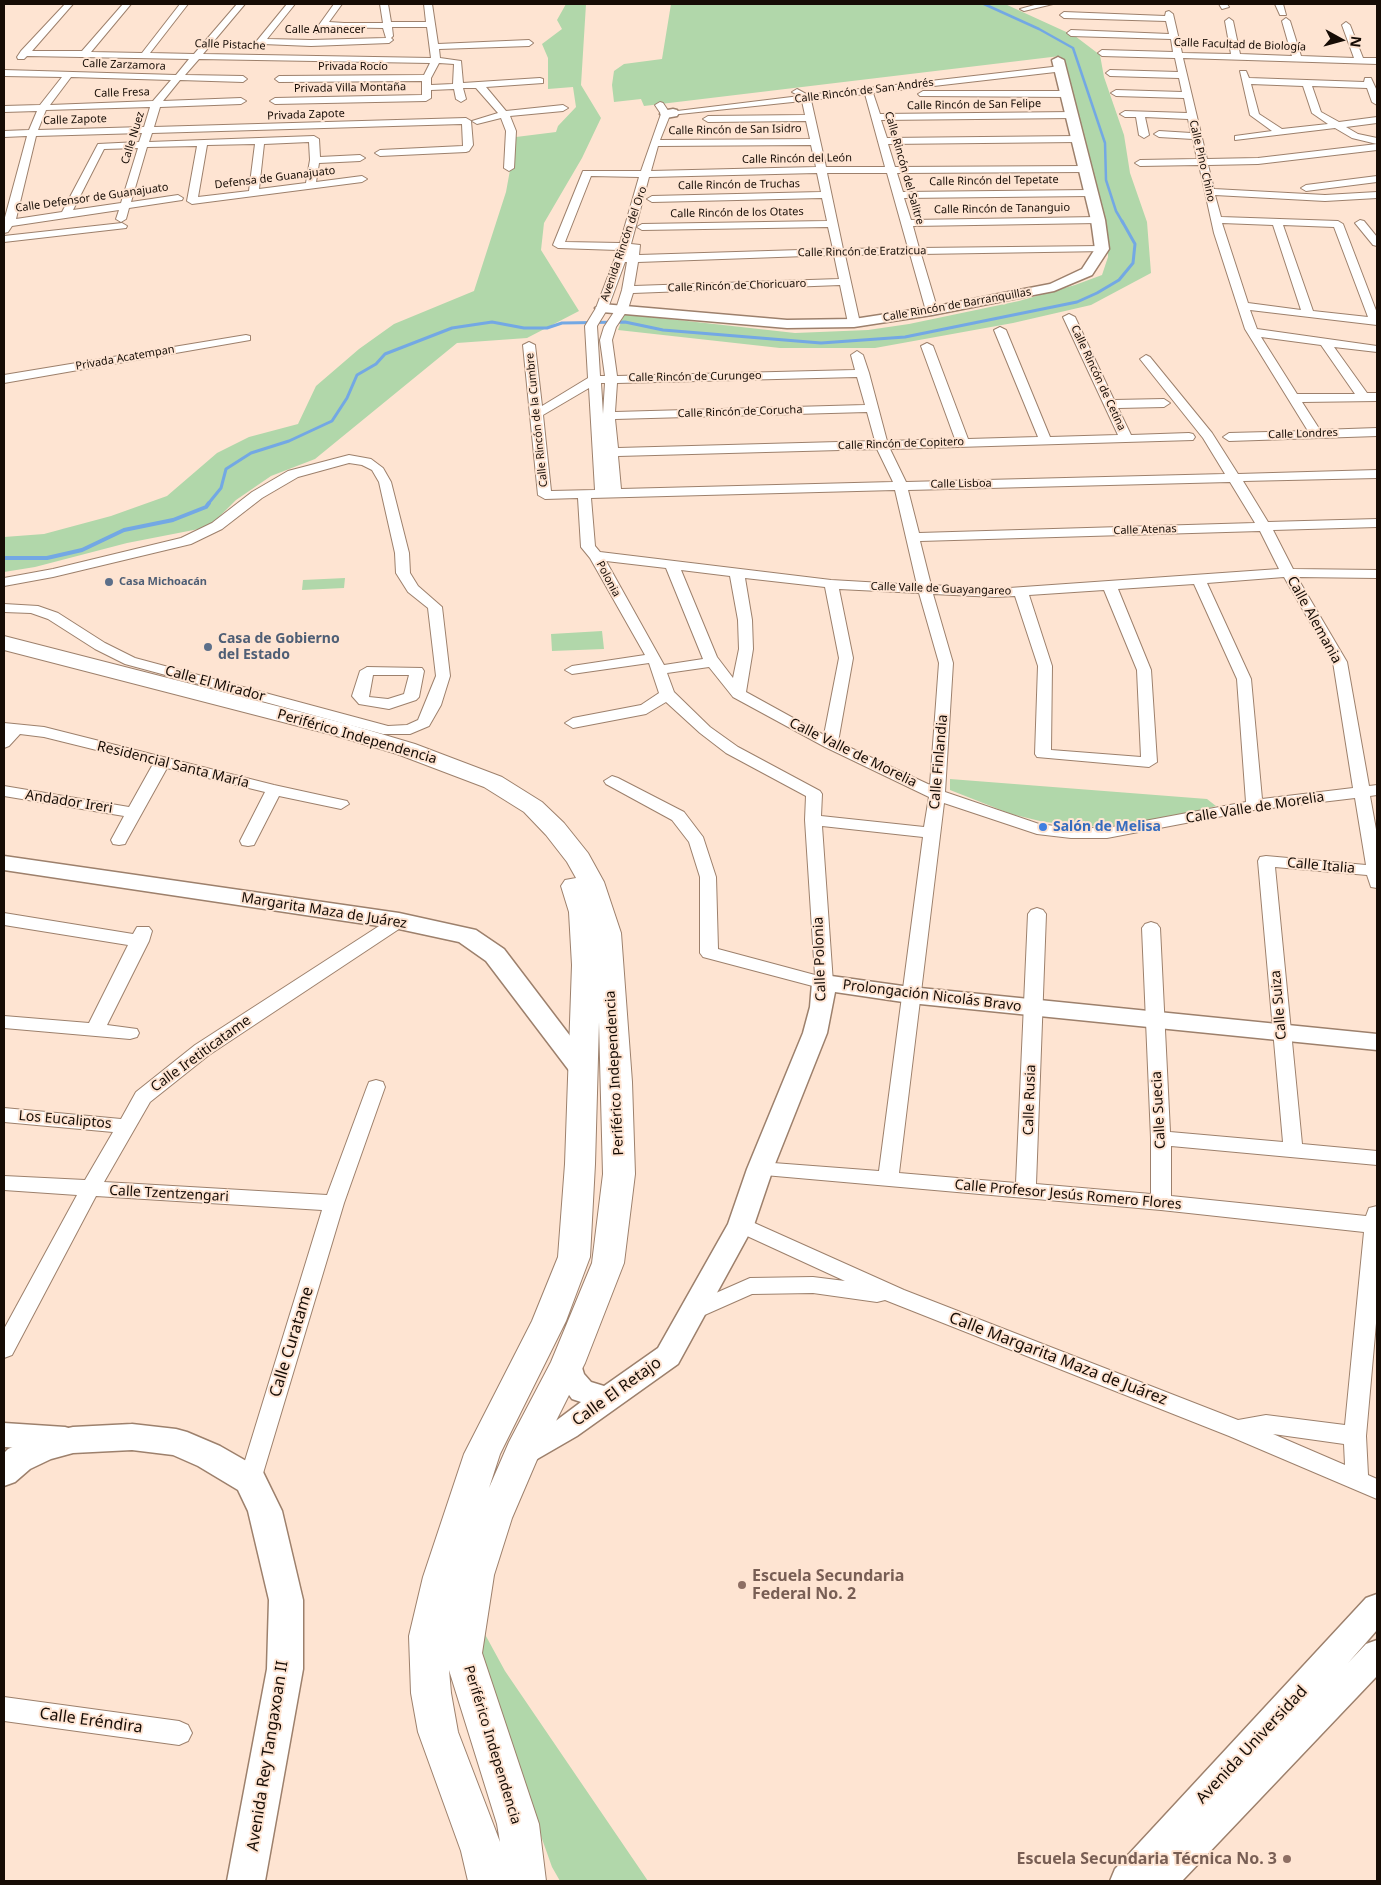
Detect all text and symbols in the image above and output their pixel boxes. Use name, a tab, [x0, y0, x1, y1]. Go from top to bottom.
north arrow	[1316, 15, 1366, 65]
street label: Calle Amanecer	[285, 23, 365, 37]
text: N	[1346, 35, 1367, 49]
street label: Calle Facultad de Biología	[1174, 36, 1306, 54]
street label: Calle Pistache	[194, 37, 266, 53]
street label: Calle Zarzamora	[82, 57, 166, 73]
street label: Privada Rocío	[318, 60, 388, 74]
street label: Calle Rincón de San Andrés	[794, 76, 934, 106]
street label: Privada Villa Montaña	[294, 80, 406, 96]
street label: Calle Fresa	[94, 85, 150, 101]
street label: Calle Rincón de San Felipe	[907, 97, 1041, 113]
street label: Privada Zapote	[267, 107, 345, 123]
street label: Calle Nuez	[119, 110, 147, 166]
street label: Calle Rincón del Salitre	[882, 110, 926, 226]
street label: Calle Zapote	[43, 112, 107, 128]
street label: Calle Pino Chino	[1186, 119, 1218, 203]
street label: Calle Rincón de San Isidro	[668, 122, 802, 138]
street label: Calle Rincón del León	[742, 151, 852, 167]
street label: Defensa de Guanajuato	[214, 164, 336, 192]
street label: Calle Rincón del Tepetate	[929, 173, 1059, 189]
street label: Calle Rincón de Truchas	[678, 177, 800, 193]
street label: Calle Defensor de Guanajuato	[15, 181, 169, 215]
street label: Avenida Rincón del Oro	[598, 185, 650, 303]
street label: Calle Rincón de Tananguio	[934, 201, 1070, 217]
street label: Calle Rincón de los Otates	[670, 205, 804, 221]
street label: Calle Rincón de Eratzicua	[798, 244, 926, 260]
street label: Calle Rincón de Choricuaro	[667, 277, 807, 295]
street label: Calle Rincón de Barranquillas	[882, 285, 1032, 325]
street label: Calle Rincón de Cetina	[1068, 323, 1128, 433]
street label: Privada Acatempan	[74, 343, 176, 373]
street label: Calle Rincón de la Cumbre	[523, 352, 551, 488]
street label: Calle Rincón de Curungeo	[628, 369, 762, 385]
street label: Calle Rincón de Corucha	[677, 403, 803, 421]
street label: Calle Londres	[1268, 426, 1338, 442]
street label: Calle Rincón de Copitero	[838, 435, 964, 453]
street label: Calle Lisboa	[930, 477, 992, 491]
street label: Calle Atenas	[1113, 522, 1177, 538]
street label: Polonia	[593, 559, 623, 599]
street label: Calle Alemania	[1283, 574, 1345, 666]
place label: Casa Michoacán	[119, 575, 207, 589]
marker: Casa Michoacán	[103, 576, 115, 588]
street label: Calle Valle de Guayangareo	[870, 580, 1012, 598]
place label: Casa de Gobierno del Estado	[218, 631, 340, 664]
marker: Casa de Gobierno del Estado	[202, 641, 214, 653]
street label: Calle El Mirador	[163, 663, 267, 705]
street label: Periférico Independencia	[275, 706, 439, 768]
street label: Calle Finlandia	[926, 714, 952, 810]
street label: Calle Valle de Morelia	[786, 715, 920, 791]
street label: Residencial Santa María	[95, 738, 251, 792]
street label: Andador Ireri	[24, 787, 114, 817]
street label: Calle Valle de Morelia	[1185, 789, 1325, 827]
place label: Salón de Melisa	[1053, 819, 1161, 835]
marker: Salón de Melisa	[1037, 821, 1049, 833]
street label: Calle Italia	[1286, 855, 1356, 877]
street label: Margarita Maza de Juárez	[240, 890, 408, 932]
street label: Calle Polonia	[810, 916, 830, 1002]
street label: Calle Suiza	[1268, 969, 1290, 1041]
street label: Prolongación Nicolás Bravo	[842, 977, 1022, 1015]
street label: Periférico Independencia	[602, 990, 628, 1156]
street label: Calle Iretiticatame	[148, 1012, 254, 1096]
street label: Calle Rusia	[1020, 1064, 1040, 1136]
street label: Calle Suecia	[1149, 1071, 1169, 1149]
street label: Los Eucaliptos	[18, 1108, 112, 1132]
street label: Calle Profesor Jesús Romero Flores	[954, 1177, 1182, 1213]
street label: Calle Tzentzengari	[109, 1182, 229, 1206]
street label: Calle Curatame	[266, 1284, 318, 1400]
street label: Calle Margarita Maza de Juárez	[946, 1308, 1170, 1410]
street label: Calle El Retajo	[569, 1353, 665, 1431]
place label: Escuela Secundaria Federal No. 2	[752, 1566, 904, 1604]
marker: Escuela Secundaria Federal No. 2	[736, 1579, 748, 1591]
street label: Avenida Rey Tangaxoan II	[243, 1660, 293, 1852]
street label: Periférico Independencia	[460, 1664, 524, 1826]
street label: Avenida Universidad	[1192, 1682, 1312, 1808]
street label: Calle Eréndira	[38, 1704, 144, 1738]
place label: Escuela Secundaria Técnica No. 3	[1017, 1849, 1277, 1869]
marker: Escuela Secundaria Técnica No. 3	[1281, 1853, 1293, 1865]

